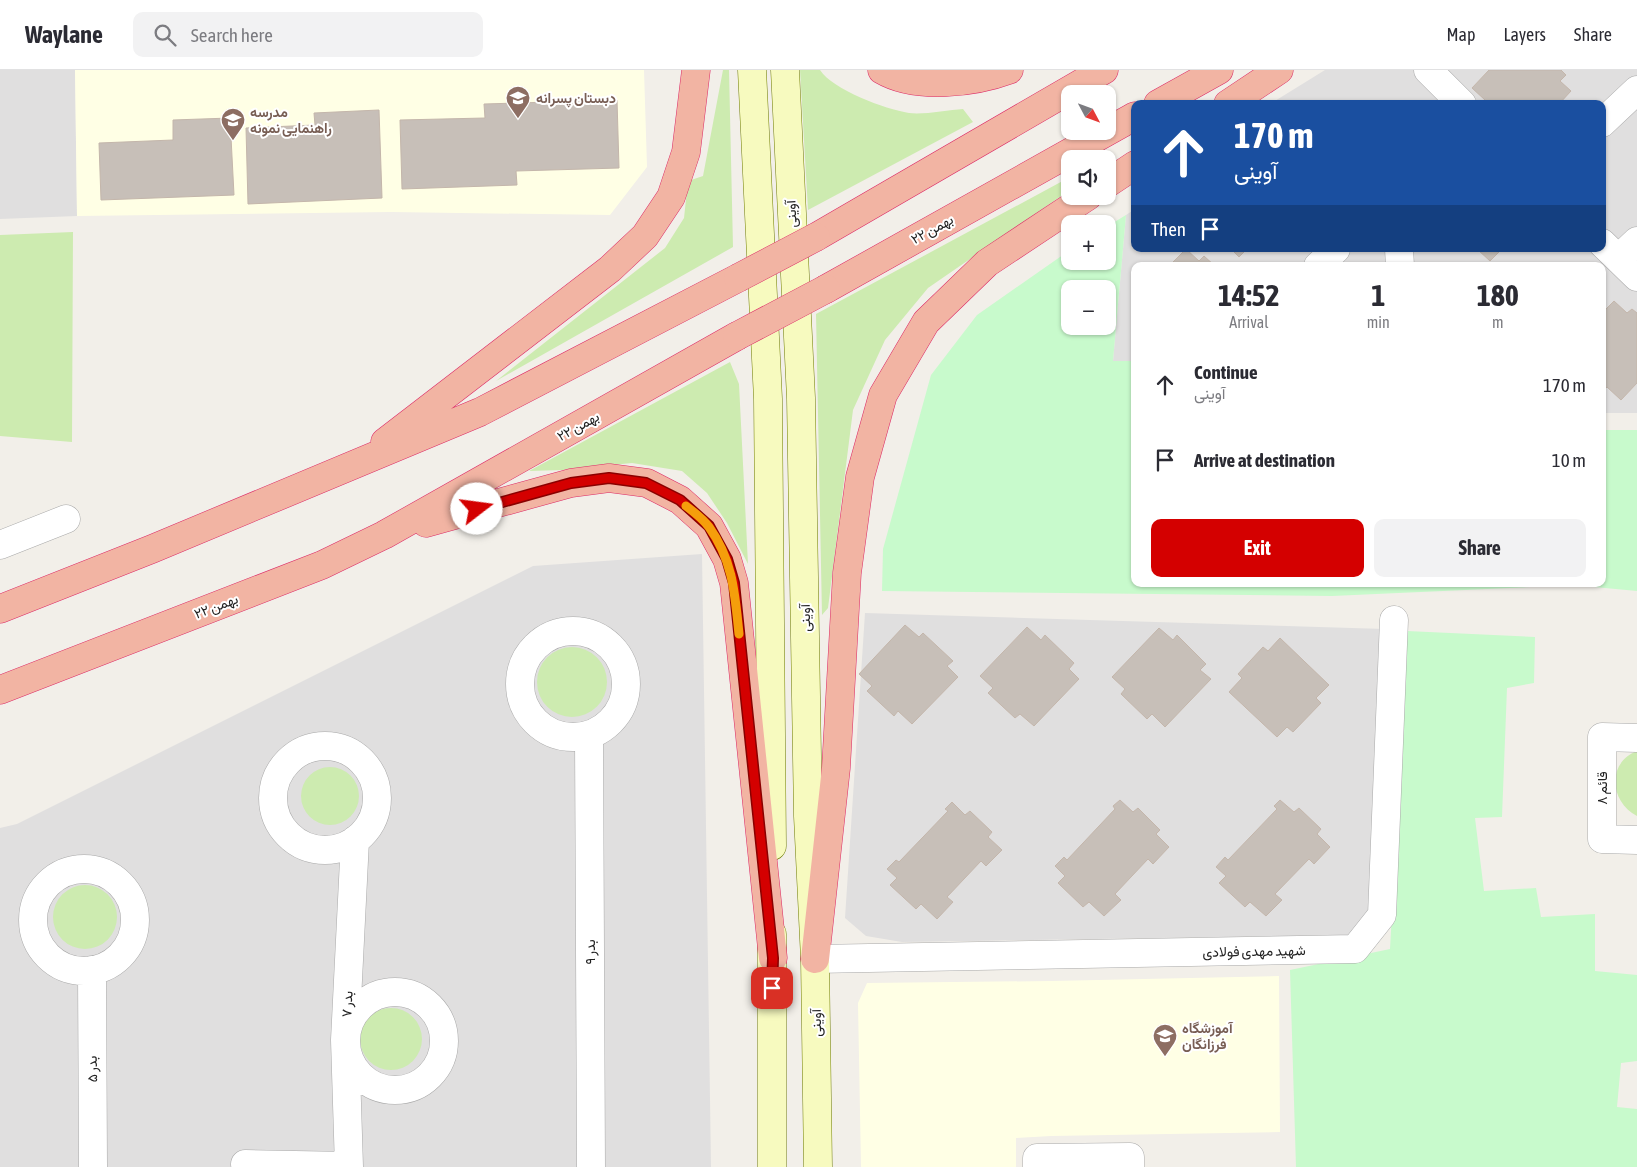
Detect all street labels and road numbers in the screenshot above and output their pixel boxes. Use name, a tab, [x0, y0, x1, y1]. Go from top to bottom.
street label: آوینی	[782, 198, 801, 228]
street label: ۲۲ بهمن	[908, 211, 956, 248]
street label: ۲۲ بهمن	[554, 408, 602, 445]
street label: ۲۲ بهمن	[192, 590, 241, 623]
street label: آوینی	[797, 602, 814, 632]
street label: قائم ۸	[1594, 771, 1611, 805]
street label: بدر ۹	[582, 939, 599, 965]
street label: شهید مهدی فولادی	[1202, 942, 1306, 961]
street label: بدر ۷	[338, 990, 357, 1018]
street label: آوینی	[808, 1007, 825, 1037]
street label: بدر ۵	[84, 1056, 101, 1082]

